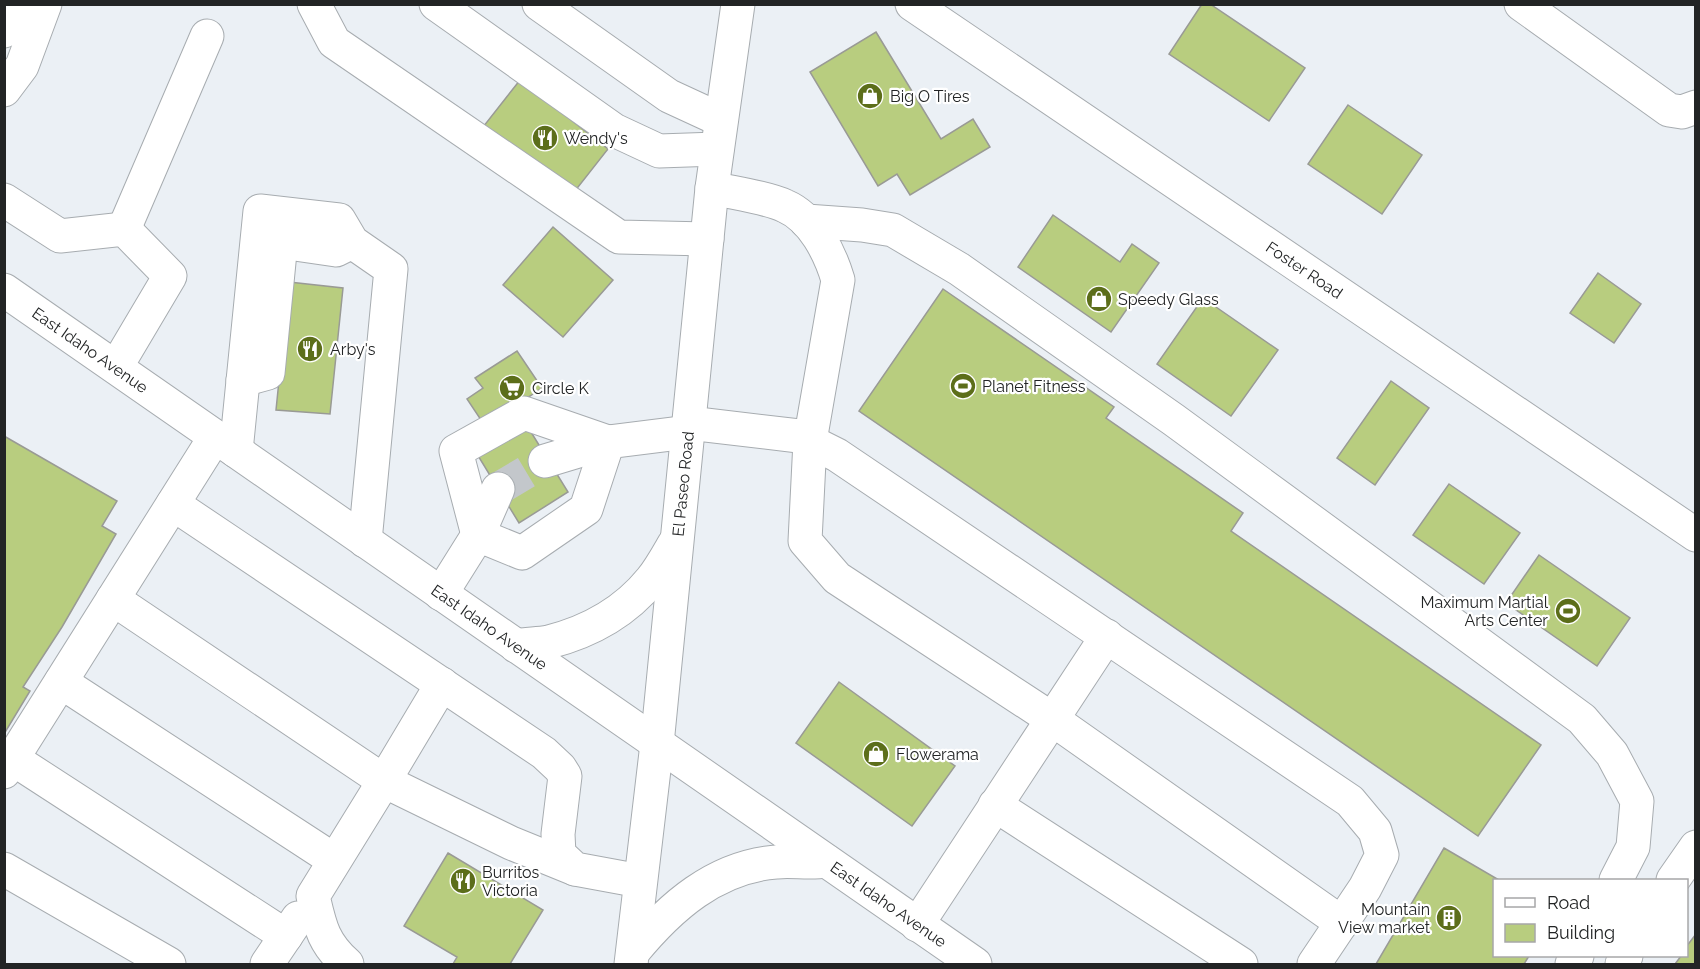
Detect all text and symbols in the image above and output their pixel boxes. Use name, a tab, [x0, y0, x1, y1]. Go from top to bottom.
shop icon: Big O Tires	[855, 81, 885, 111]
place label: Big O Tires	[890, 87, 970, 106]
restaurant icon: Wendy's	[530, 123, 560, 153]
place label: Wendy's	[564, 129, 628, 148]
street label: Foster Road	[1262, 238, 1346, 303]
shop icon: Speedy Glass	[1084, 284, 1114, 314]
place label: Speedy Glass	[1118, 290, 1219, 309]
street label: East Idaho Avenue	[28, 303, 152, 397]
restaurant icon: Arby's	[295, 334, 325, 364]
place label: Arby's	[330, 340, 376, 359]
sports icon: Planet Fitness	[948, 371, 978, 401]
supermarket icon: Circle K	[497, 373, 527, 403]
place label: Planet Fitness	[982, 377, 1086, 396]
place label: Circle K	[532, 379, 589, 398]
street label: El Paseo Road	[669, 430, 698, 537]
street label: East Idaho Avenue	[428, 581, 551, 674]
place label: Maximum Martial Arts Center	[1421, 593, 1549, 630]
sports icon: Maximum Martial Arts Center	[1553, 596, 1583, 626]
shop icon: Flowerama	[861, 739, 891, 769]
place label: Flowerama	[896, 745, 979, 764]
street label: East Idaho Avenue	[827, 858, 950, 951]
place label: Burritos Victoria	[482, 863, 540, 900]
restaurant icon: Burritos Victoria	[448, 866, 478, 896]
legend	[1493, 879, 1688, 957]
text: Road	[1547, 892, 1590, 913]
place label: Mountain View market	[1338, 900, 1431, 937]
building icon: Mountain View market	[1434, 903, 1464, 933]
text: Building	[1547, 922, 1615, 943]

